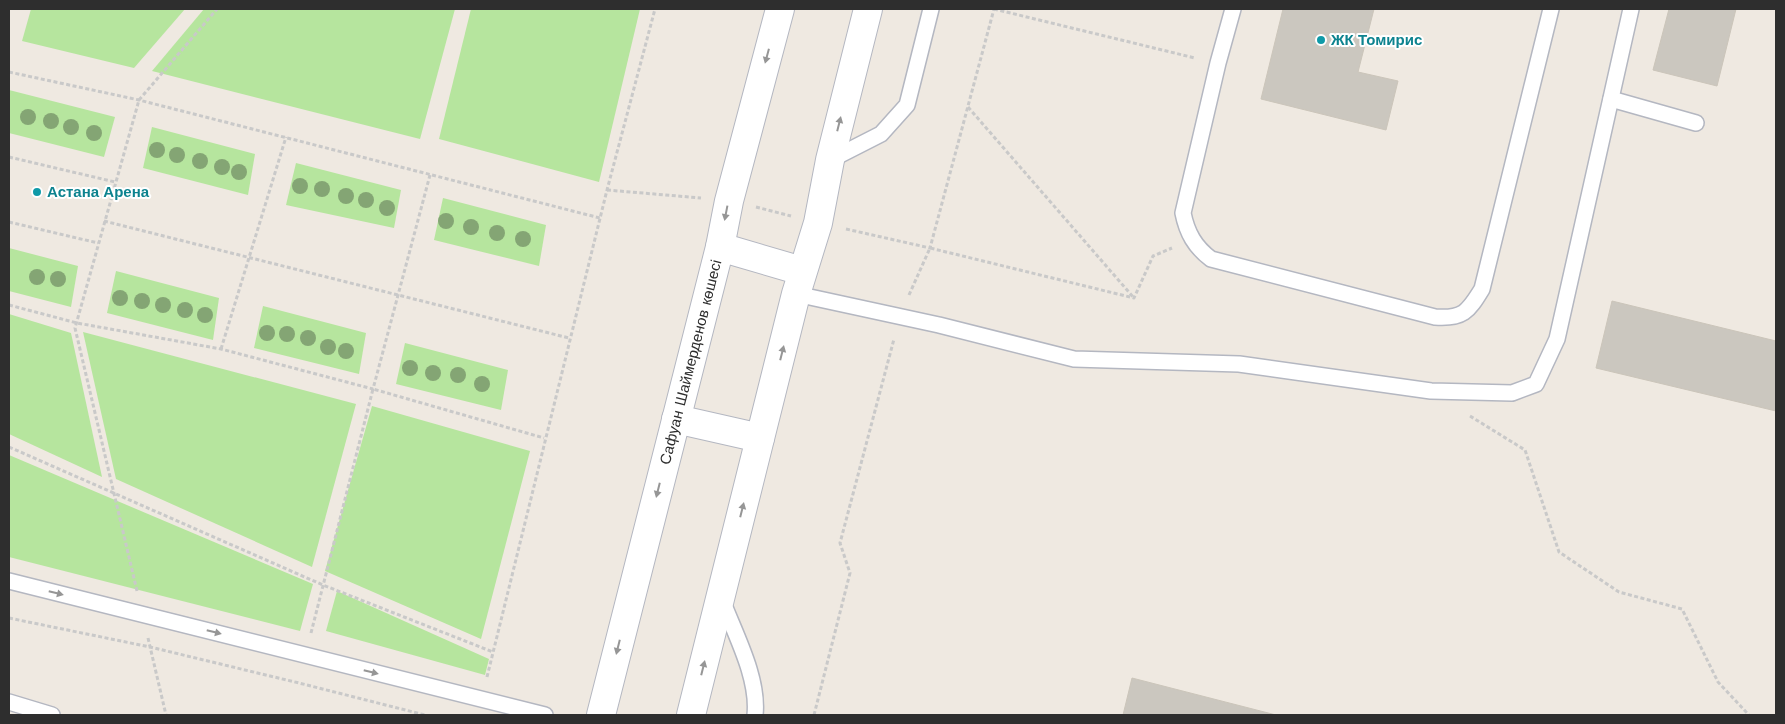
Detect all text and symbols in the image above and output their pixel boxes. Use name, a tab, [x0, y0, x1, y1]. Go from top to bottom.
place label: ЖК Томирис	[1330, 31, 1422, 49]
marker: ЖК Томирис	[1315, 34, 1327, 46]
one-way arrow	[763, 48, 771, 63]
one-way arrow	[835, 116, 843, 131]
place label: Астана Арена	[47, 183, 150, 201]
marker: Астана Арена	[31, 186, 43, 198]
one-way arrow	[722, 206, 730, 222]
street label: Сафуан Шаймерденов көшесі	[656, 258, 725, 467]
one-way arrow	[778, 345, 786, 360]
one-way arrow	[654, 482, 662, 497]
one-way arrow	[738, 503, 746, 518]
one-way arrow	[49, 589, 64, 597]
one-way arrow	[206, 628, 221, 636]
one-way arrow	[614, 640, 622, 655]
one-way arrow	[699, 660, 707, 675]
one-way arrow	[364, 668, 379, 676]

